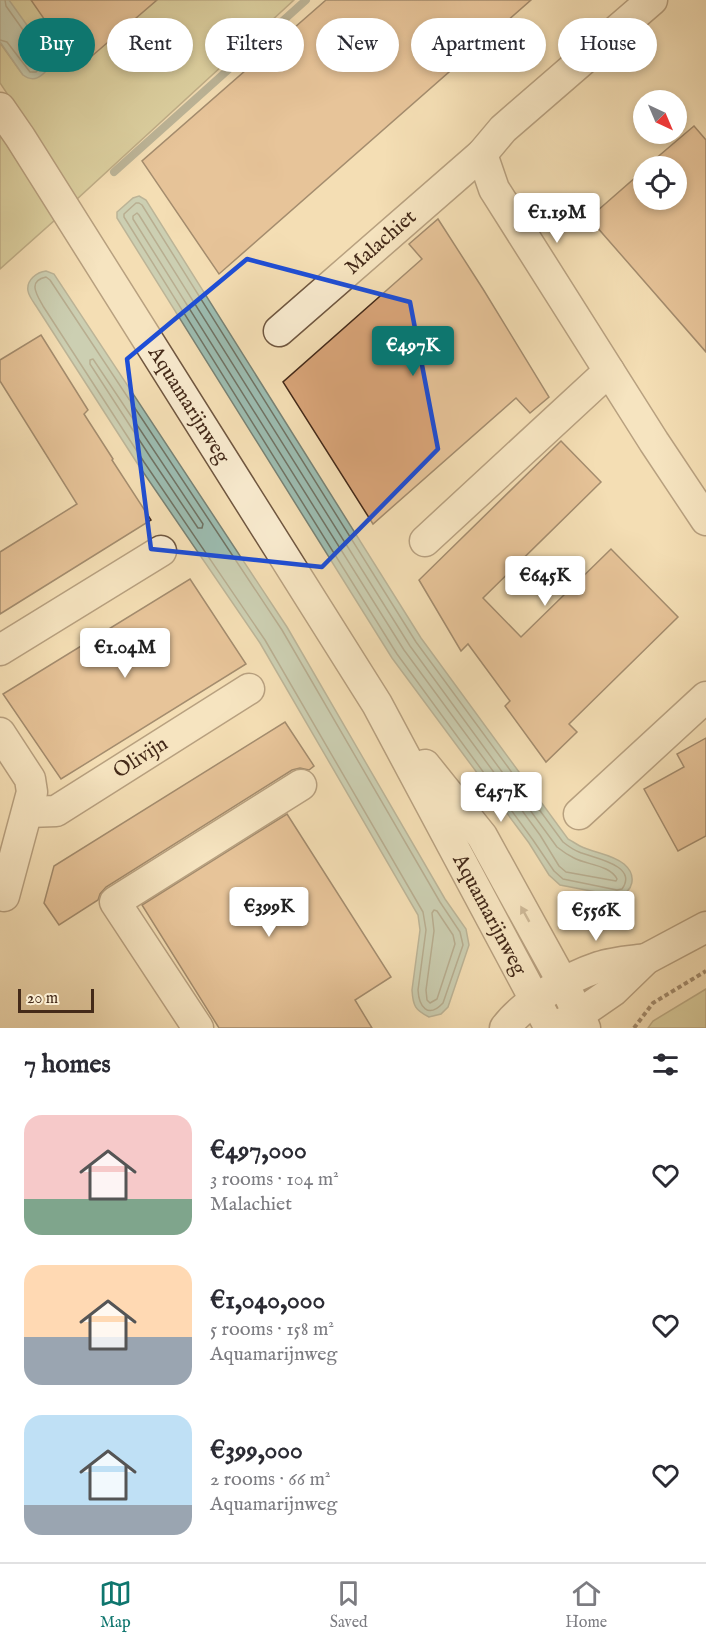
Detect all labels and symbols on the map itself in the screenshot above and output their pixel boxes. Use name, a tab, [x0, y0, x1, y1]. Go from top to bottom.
north arrow	[633, 90, 687, 144]
pin: €1.19M	[508, 193, 606, 244]
street label: Malachiet	[339, 204, 422, 281]
pin: €497K	[371, 326, 455, 377]
street label: Aquamarijnweg	[141, 340, 236, 469]
pin: €645K	[503, 556, 587, 607]
pin: €1.04M	[76, 628, 174, 679]
street label: Olivijn	[108, 730, 173, 785]
pin: €457K	[459, 772, 543, 823]
street label: Aquamarijnweg	[446, 848, 533, 981]
pin: €399K	[227, 887, 311, 938]
pin: €556K	[554, 891, 638, 942]
one-way arrow	[520, 905, 530, 922]
scale bar	[18, 986, 94, 1013]

